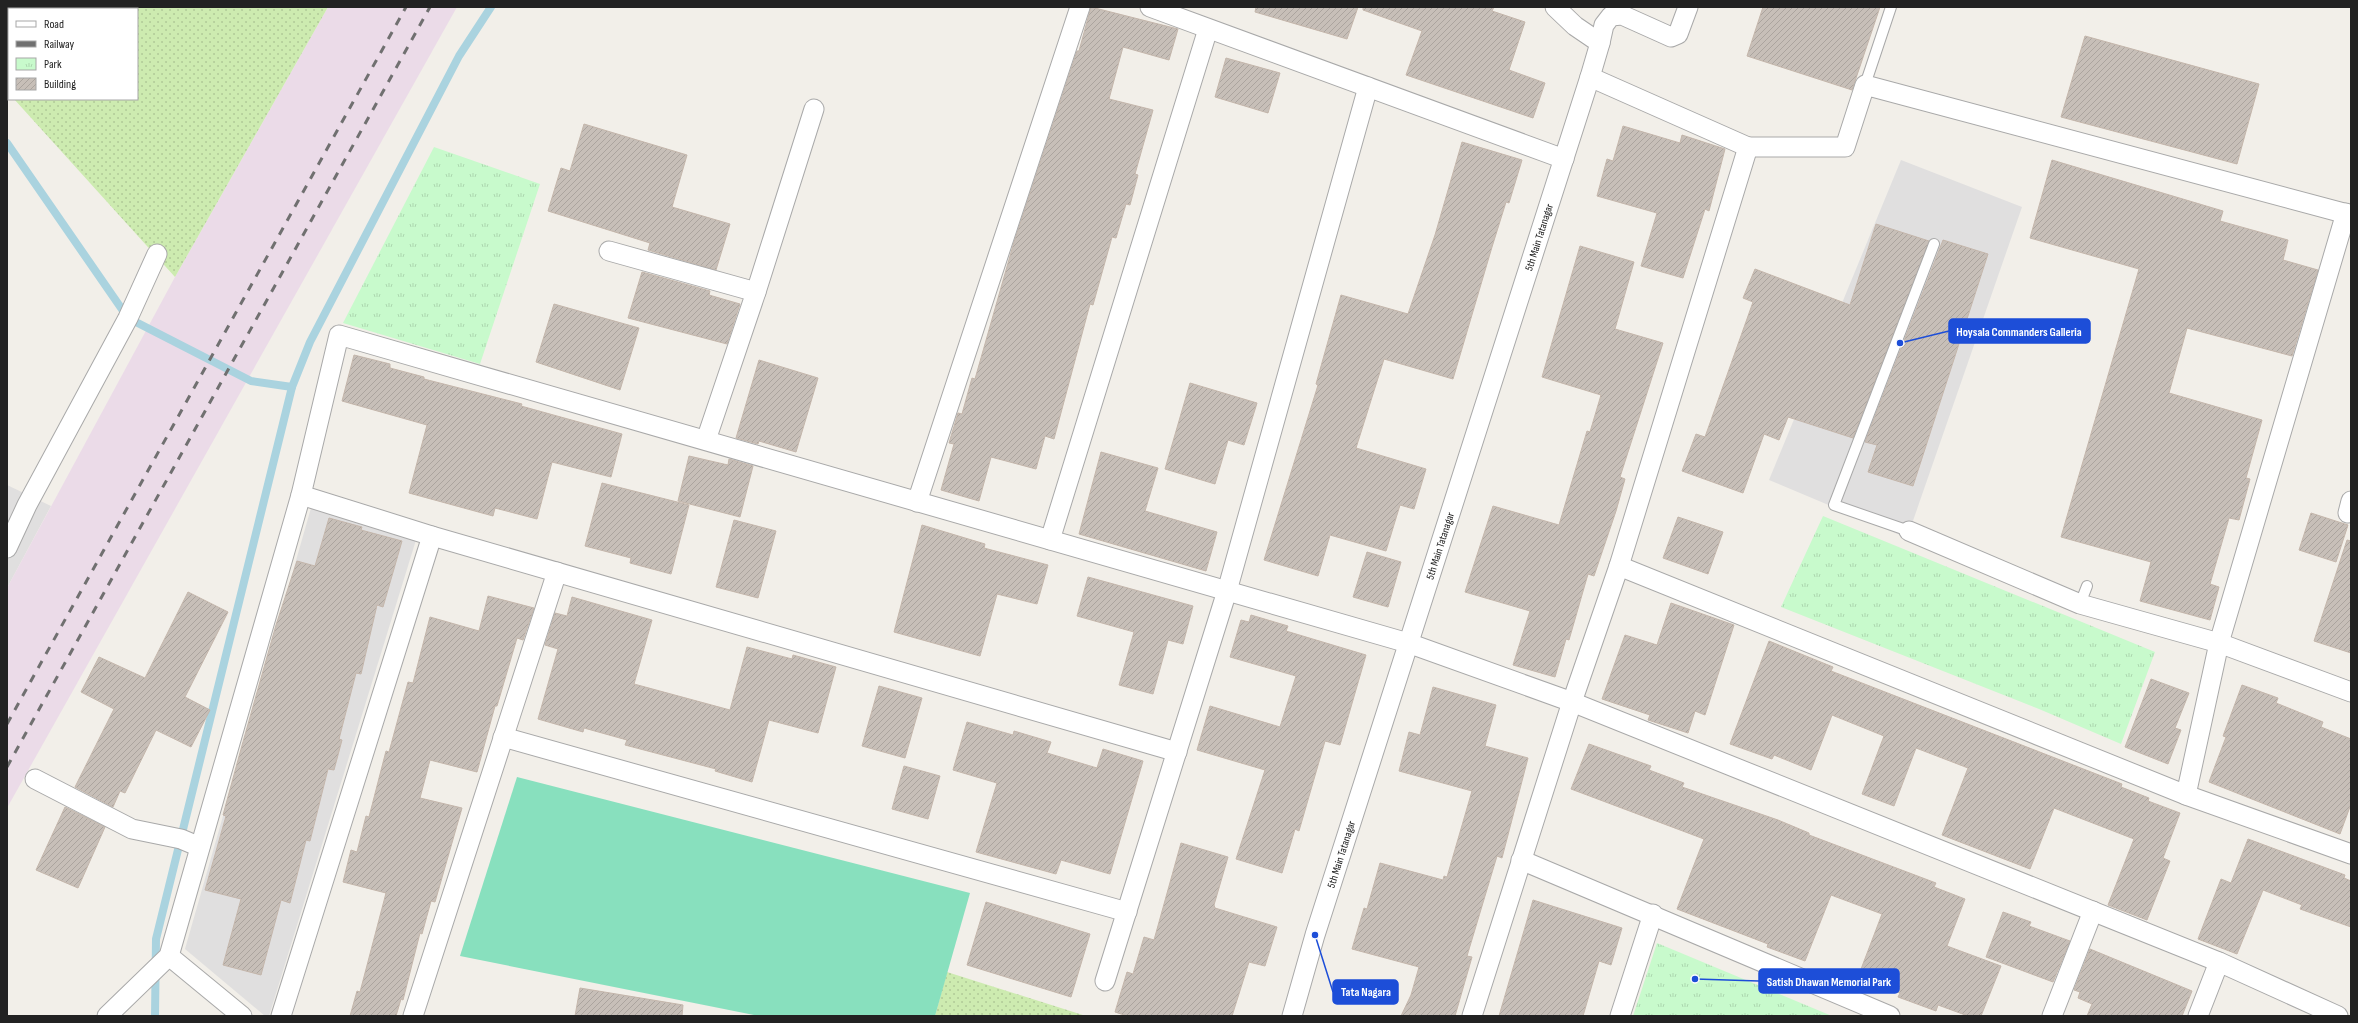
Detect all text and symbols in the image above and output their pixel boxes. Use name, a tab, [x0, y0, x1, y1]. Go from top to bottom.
legend	[8, 8, 138, 100]
text: Road	[44, 17, 64, 32]
text: Railway	[44, 37, 75, 52]
text: Park	[44, 57, 62, 72]
text: Building	[44, 77, 76, 92]
street label: 5th Main Tatanagar	[1522, 202, 1556, 273]
callout: Hoysala Commanders Galleria	[1949, 319, 2090, 343]
text: Hoysala Commanders Galleria	[1956, 325, 2082, 340]
street label: 5th Main Tatanagar	[1423, 511, 1457, 581]
street label: 5th Main Tatanagar	[1325, 819, 1358, 890]
callout: Satish Dhawan Memorial Park	[1759, 969, 1899, 993]
text: Satish Dhawan Memorial Park	[1767, 975, 1891, 990]
callout: Tata Nagara	[1333, 980, 1398, 1004]
text: Tata Nagara	[1341, 985, 1391, 1000]

